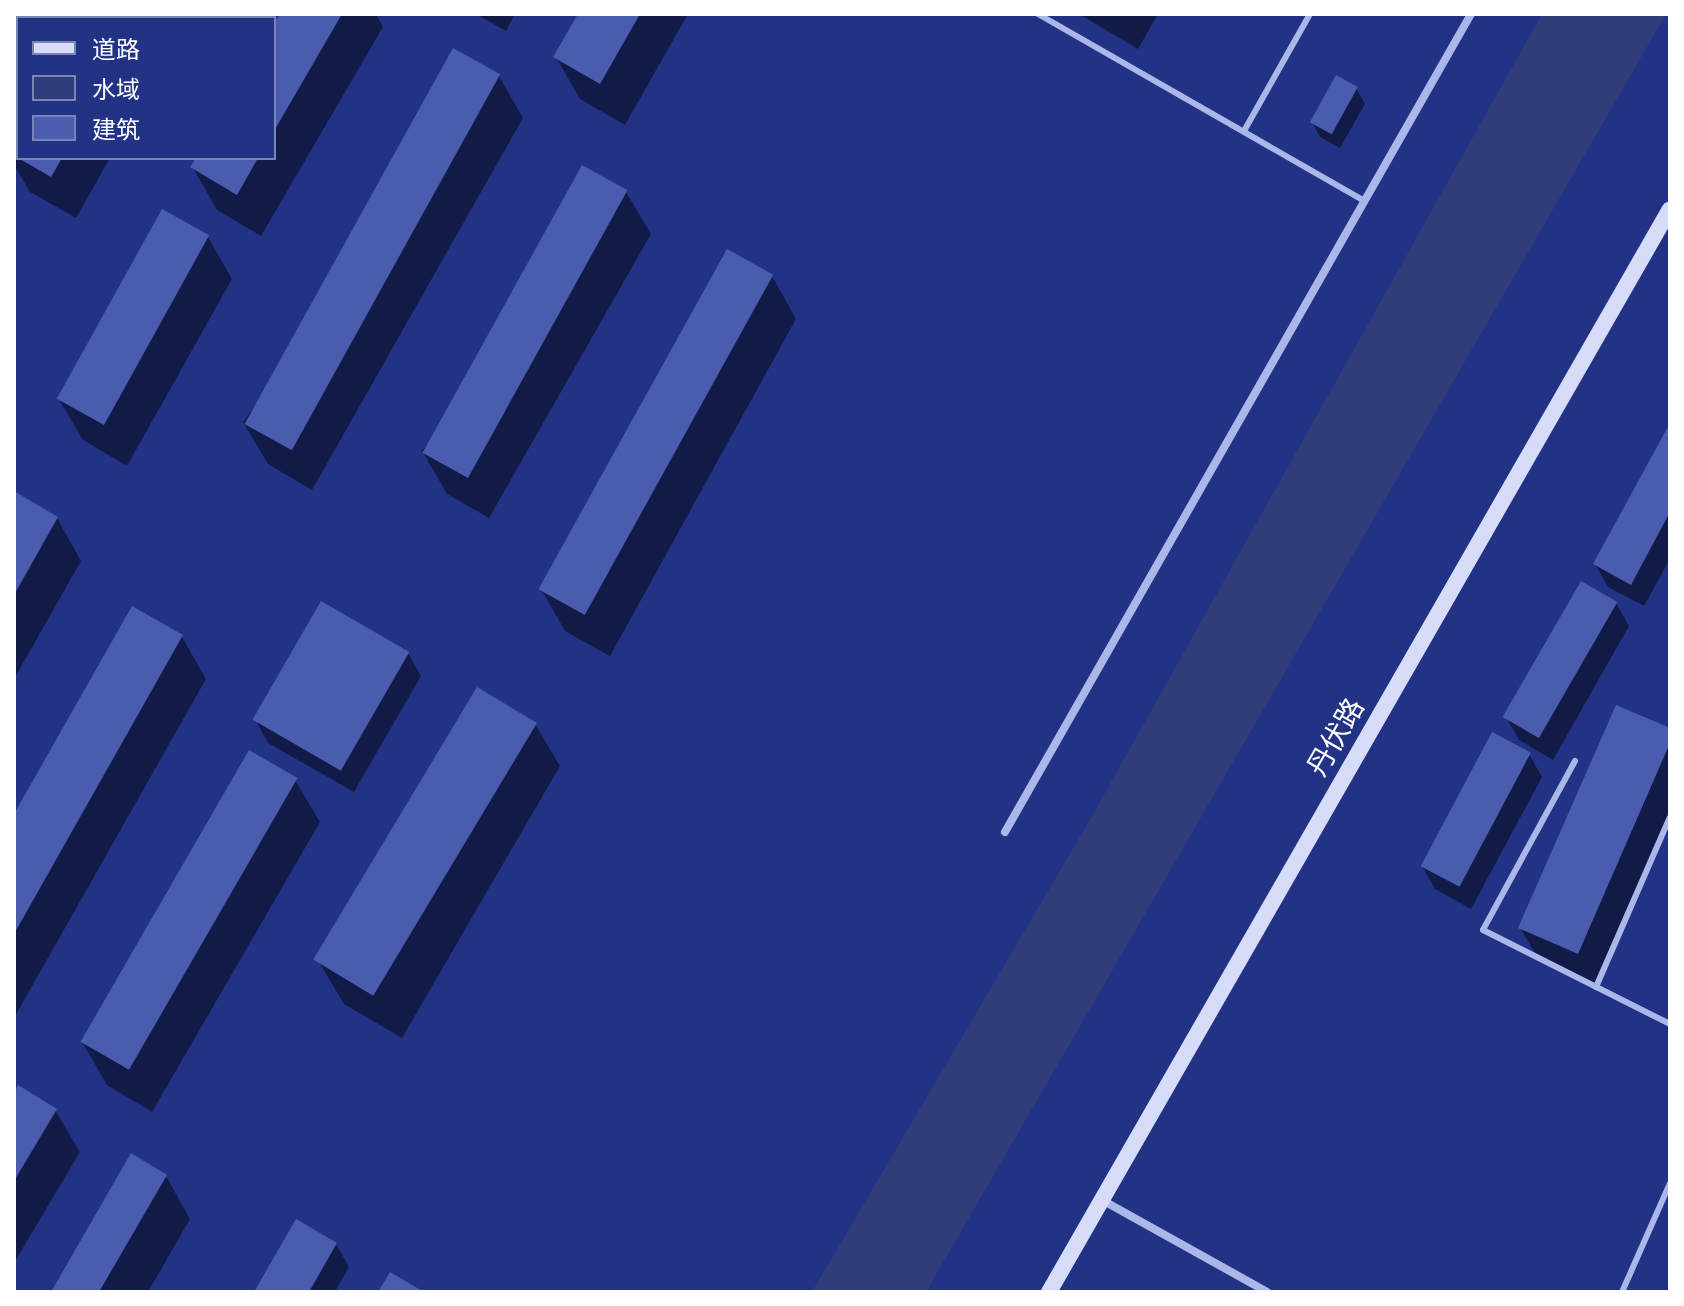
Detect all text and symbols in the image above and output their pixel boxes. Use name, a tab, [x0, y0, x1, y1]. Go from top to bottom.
legend	[16, 16, 276, 160]
text: 道路	[92, 39, 140, 63]
text: 水域	[92, 79, 140, 103]
text: 建筑	[92, 119, 140, 143]
street label: 丹伏路	[1301, 693, 1373, 783]

